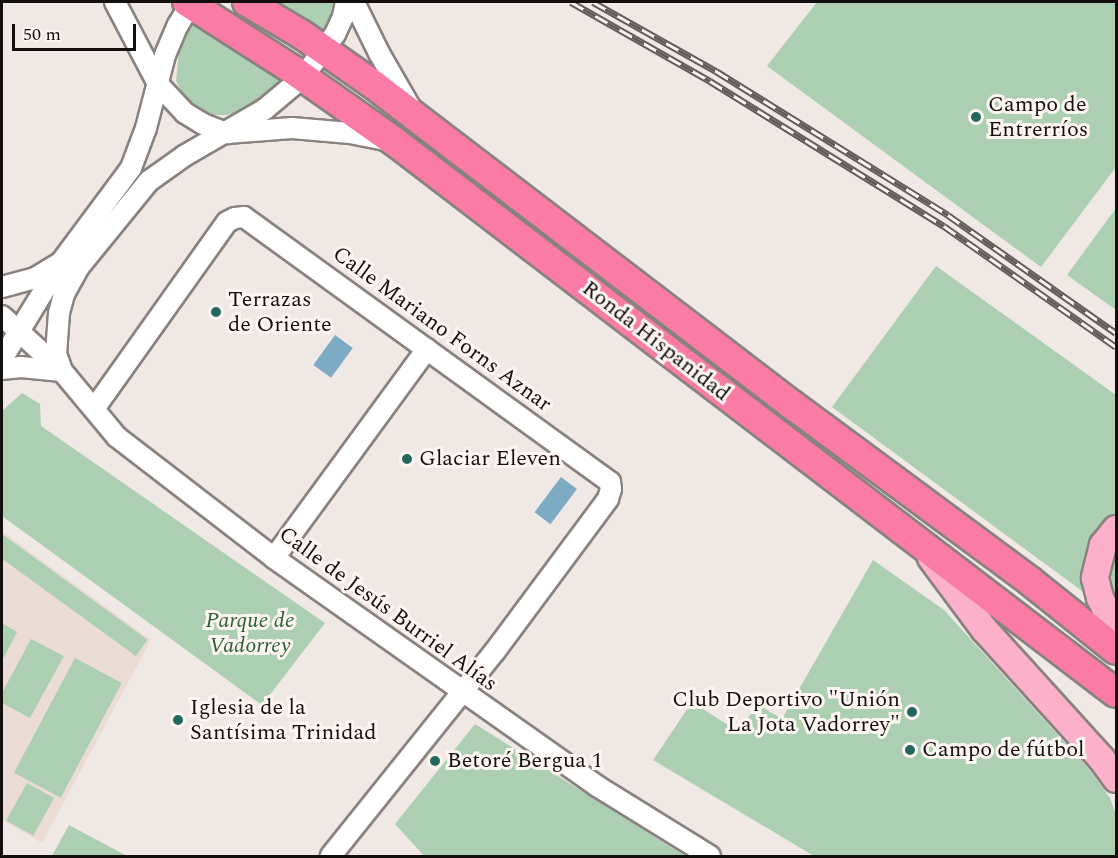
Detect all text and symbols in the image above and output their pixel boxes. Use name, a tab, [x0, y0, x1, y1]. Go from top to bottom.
scale bar	[15, 12, 140, 50]
text: 50 m	[23, 21, 61, 48]
place label: Campo de Entrerríos	[988, 91, 1088, 142]
marker: Campo de Entrerríos	[969, 110, 983, 124]
street label: Calle Mariano Forns Aznar	[327, 241, 557, 417]
street label: Ronda Hispanidad	[577, 275, 735, 407]
place label: Terrazas de Oriente	[228, 286, 332, 338]
marker: Terrazas de Oriente	[209, 305, 223, 319]
place label: Glaciar Eleven	[419, 446, 561, 472]
marker: Glaciar Eleven	[400, 452, 414, 466]
street label: Calle de Jesús Burriel Alías	[274, 521, 502, 697]
park label: Parque de Vadorrey	[205, 607, 295, 658]
place label: Club Deportivo "Unión La Jota Vadorrey"	[672, 686, 900, 738]
place label: Iglesia de la Santísima Trinidad	[190, 694, 377, 746]
marker: Club Deportivo "Unión La Jota Vadorrey"	[905, 705, 919, 719]
marker: Iglesia de la Santísima Trinidad	[171, 713, 185, 727]
place label: Campo de fútbol	[922, 737, 1084, 763]
marker: Campo de fútbol	[903, 743, 917, 757]
place label: Betoré Bergua 1	[447, 748, 603, 774]
marker: Betoré Bergua 1	[428, 754, 442, 768]

